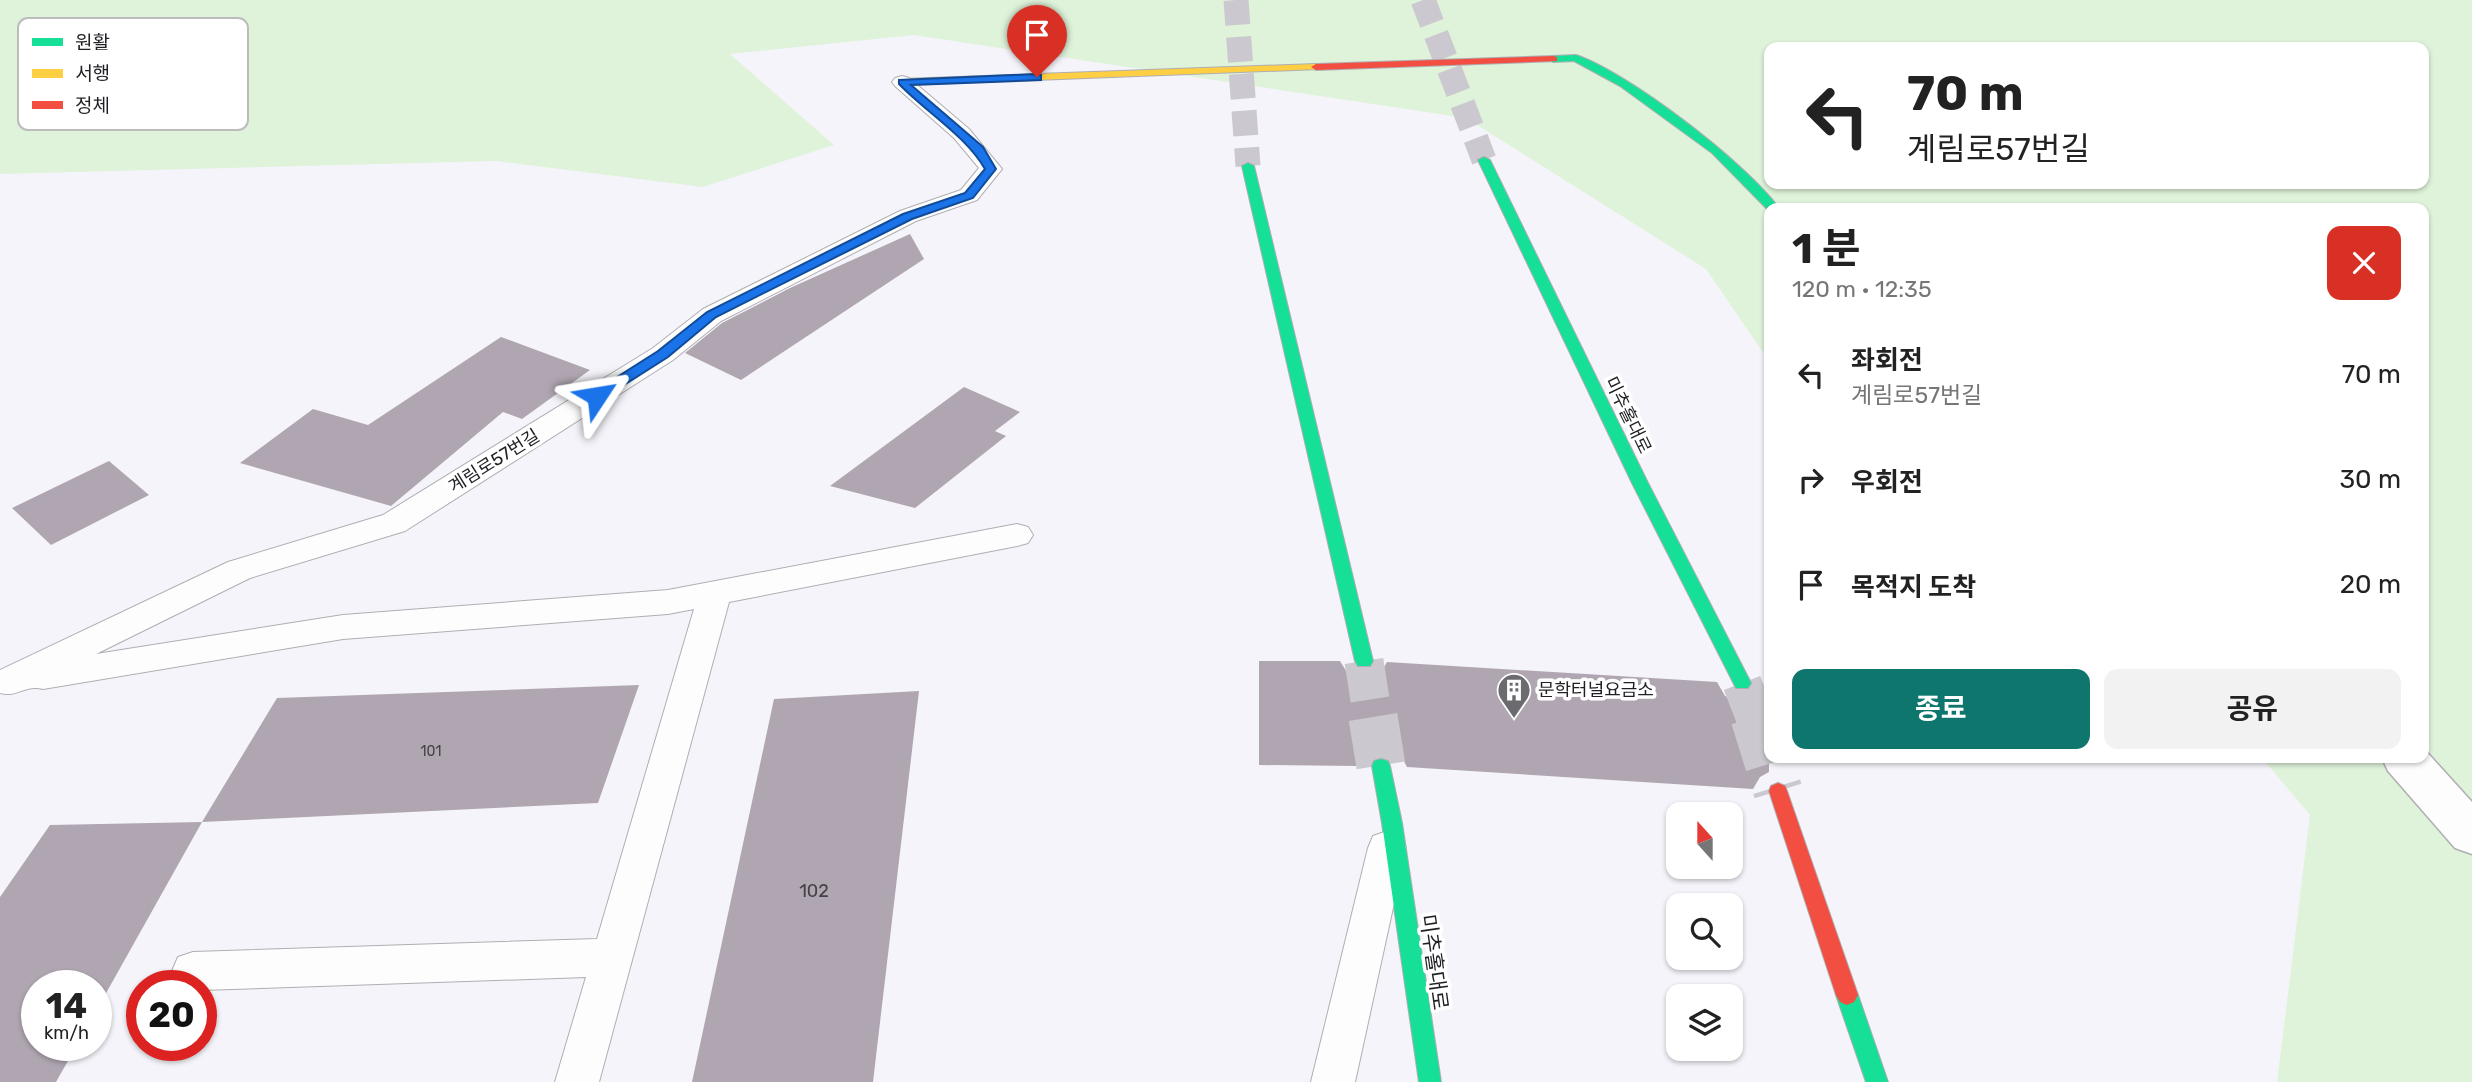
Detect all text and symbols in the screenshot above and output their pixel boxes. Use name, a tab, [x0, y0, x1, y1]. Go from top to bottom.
pin	[1007, 5, 1067, 77]
icon: arrive	[1018, 16, 1056, 54]
legend	[18, 18, 248, 130]
text: 원활	[75, 31, 110, 54]
text: 서행	[75, 62, 110, 85]
text: 70 m	[1907, 64, 2024, 122]
icon: left	[1792, 70, 1883, 161]
text: 정체	[75, 94, 110, 117]
text: 계림로57번길	[1907, 130, 2090, 168]
text: 1 분	[1792, 224, 1860, 274]
button: close	[2327, 226, 2401, 300]
text: 120 m · 12:35	[1792, 275, 1932, 303]
text: 좌회전	[1851, 345, 1923, 376]
icon: left	[1792, 356, 1830, 394]
position arrow	[560, 359, 634, 433]
text: 70 m	[2342, 359, 2401, 390]
street label: 미추홀대로	[1600, 373, 1656, 457]
text: 계림로57번길	[1851, 381, 1982, 409]
street label: 계림로57번길	[445, 424, 543, 498]
icon: right	[1792, 461, 1830, 499]
text: 30 m	[2339, 464, 2401, 495]
text: 우회전	[1851, 467, 1923, 498]
icon: arrive	[1792, 566, 1830, 604]
text: 20 m	[2340, 569, 2401, 600]
text: 목적지 도착	[1851, 572, 1976, 603]
button: 종료	[1792, 669, 2090, 749]
button: 공유	[2104, 669, 2401, 749]
building icon: 문학터널요금소	[1495, 671, 1533, 720]
place label: 문학터널요금소	[1538, 679, 1654, 701]
house number: 101	[421, 743, 441, 760]
north arrow	[1666, 802, 1743, 878]
map controls	[1666, 802, 1743, 1061]
house number: 102	[799, 880, 829, 902]
button: search	[1666, 893, 1743, 970]
street label: 미추홀대로	[1415, 912, 1454, 1012]
speed limit sign: 20	[126, 970, 217, 1061]
button: layers	[1666, 984, 1743, 1061]
text: 14	[46, 985, 87, 1027]
text: km/h	[44, 1022, 89, 1044]

